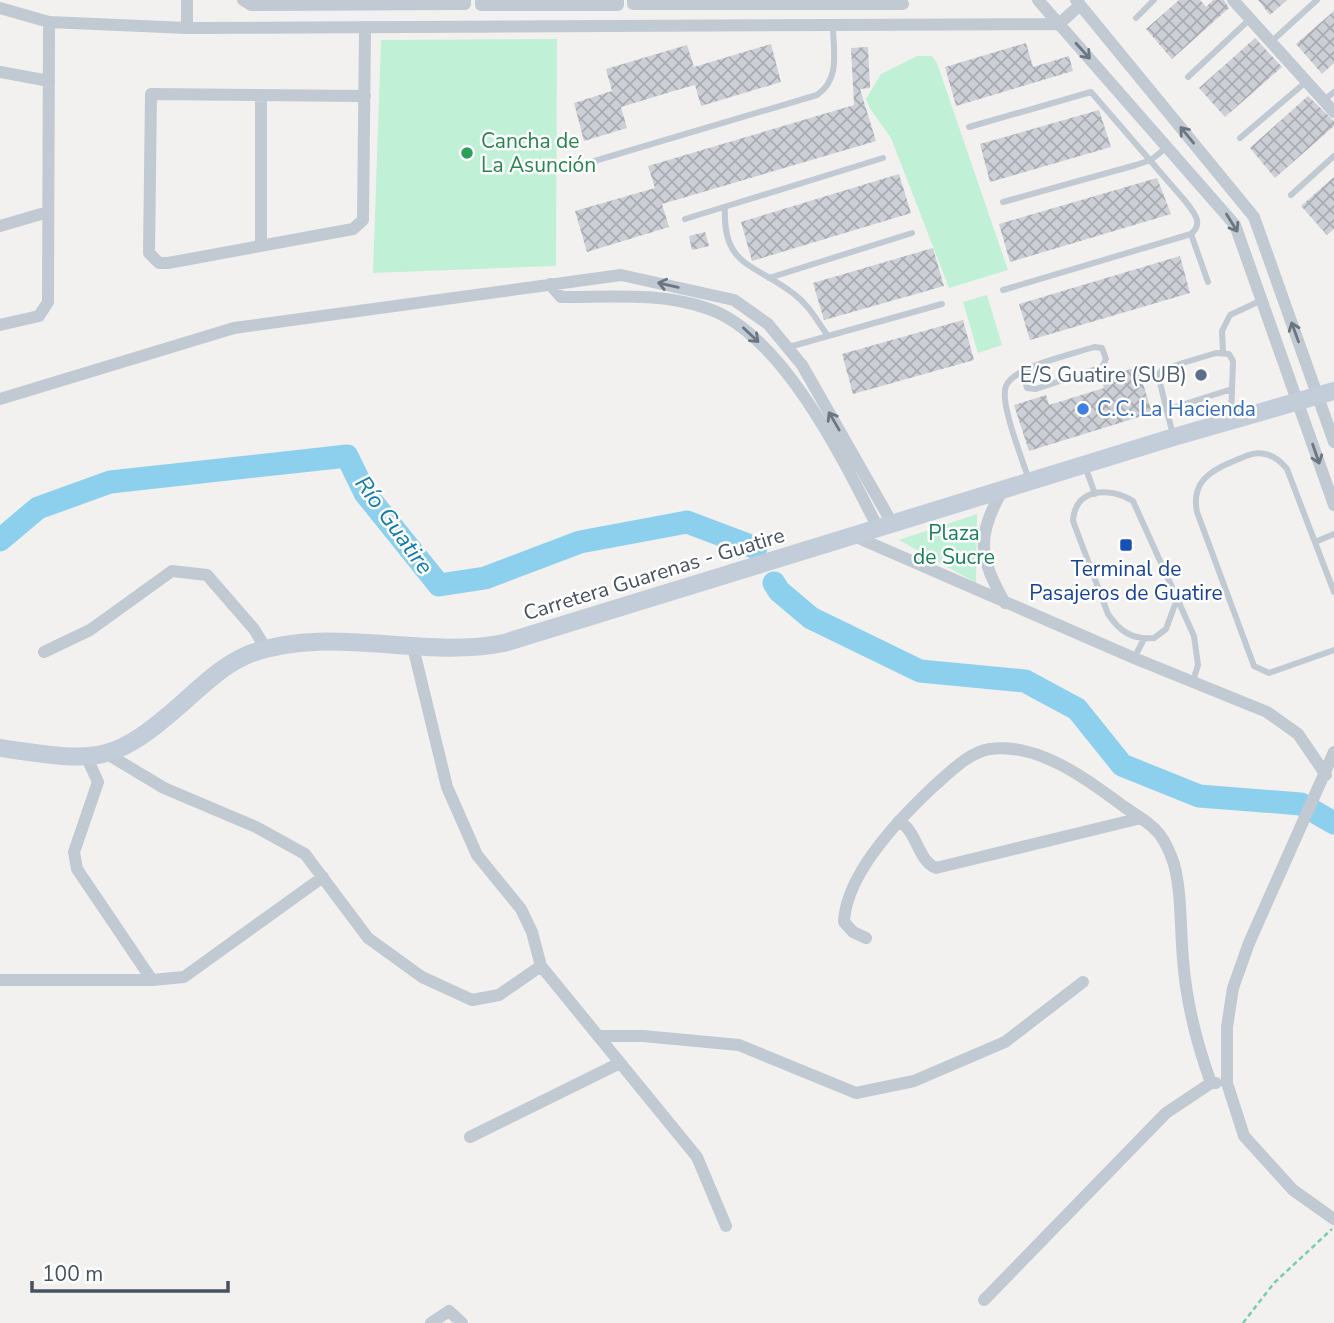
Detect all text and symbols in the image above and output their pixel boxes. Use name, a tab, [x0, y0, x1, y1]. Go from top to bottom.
one-way arrow	[1075, 42, 1091, 60]
place label: Cancha de La Asunción	[481, 127, 596, 179]
one-way arrow	[1180, 127, 1195, 145]
marker: Cancha de La Asunción	[459, 145, 475, 161]
one-way arrow	[1224, 213, 1239, 232]
one-way arrow	[657, 278, 680, 291]
one-way arrow	[1288, 321, 1300, 343]
one-way arrow	[742, 327, 760, 343]
place label: E/S Guatire (SUB)	[1020, 361, 1187, 389]
marker: E/S Guatire (SUB)	[1193, 367, 1209, 383]
place label: C.C. La Hacienda	[1097, 395, 1256, 423]
marker: C.C. La Hacienda	[1075, 401, 1091, 417]
one-way arrow	[827, 412, 841, 432]
one-way arrow	[1311, 442, 1323, 464]
water label: Río Guatire	[348, 469, 440, 581]
park label: Plaza de Sucre	[913, 519, 995, 571]
street label: Carretera Guarenas - Guatire	[520, 521, 788, 627]
marker: Terminal de Pasajeros de Guatire	[1118, 537, 1134, 553]
place label: Terminal de Pasajeros de Guatire	[1029, 555, 1223, 607]
scale bar	[32, 1250, 228, 1294]
text: 100 m	[42, 1260, 103, 1288]

